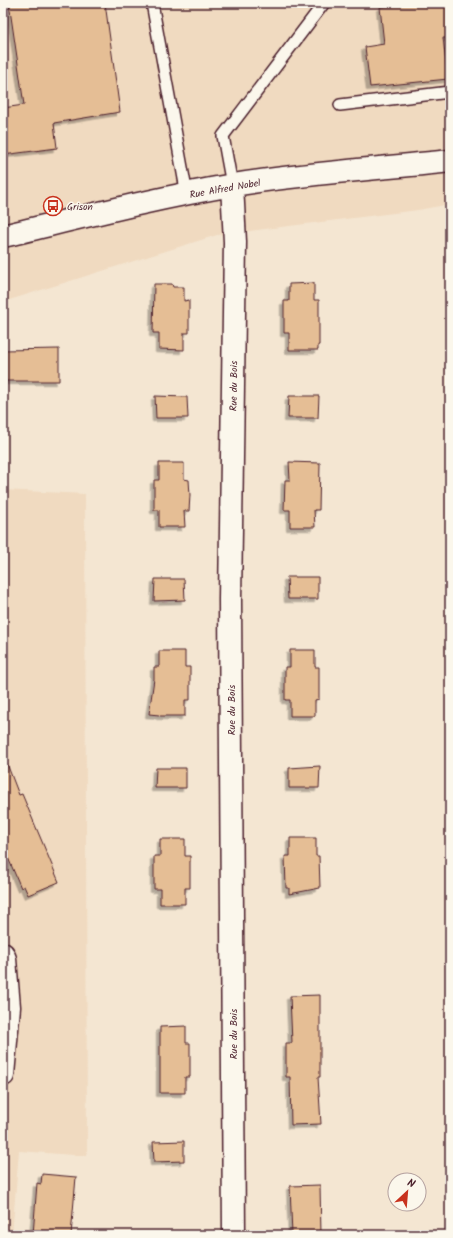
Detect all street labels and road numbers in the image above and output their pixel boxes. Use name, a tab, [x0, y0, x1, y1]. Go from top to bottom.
street label: Rue Alfred Nobel	[188, 175, 262, 203]
street label: Rue du Bois	[226, 360, 242, 411]
street label: Rue du Bois	[224, 684, 240, 735]
street label: Rue du Bois	[226, 1008, 242, 1059]

